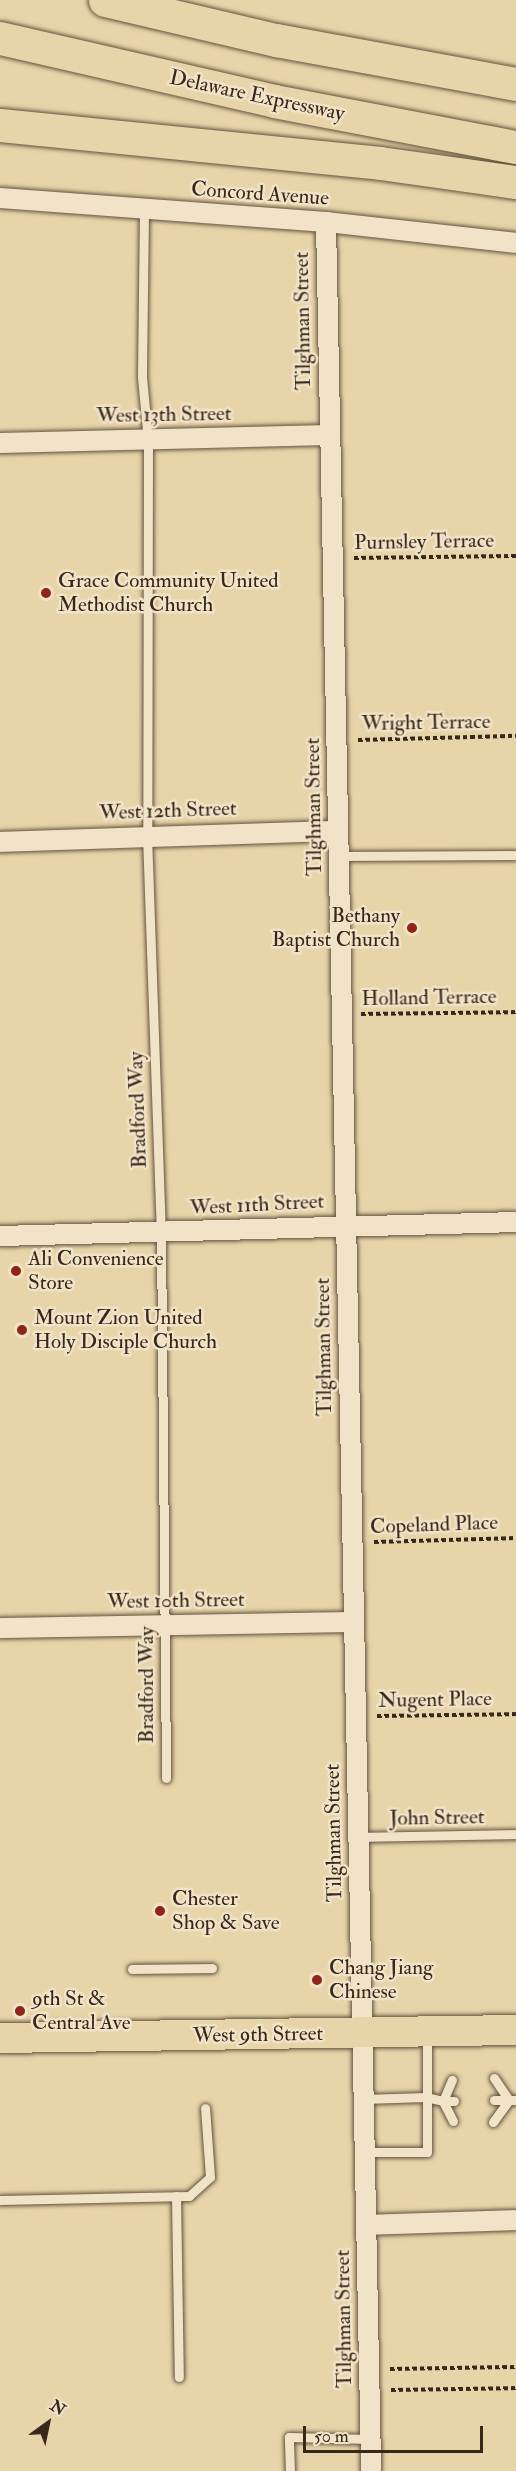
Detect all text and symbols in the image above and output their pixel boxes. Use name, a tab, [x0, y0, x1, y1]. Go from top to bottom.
street label: Delaware Expressway	[167, 65, 347, 127]
street label: Concord Avenue	[190, 177, 330, 211]
street label: Tilghman Street	[289, 252, 317, 390]
street label: West 13th Street	[96, 401, 232, 429]
street label: Purnsley Terrace	[354, 528, 494, 556]
place label: Grace Community United Methodist Church	[58, 568, 279, 618]
marker: Grace Community United Methodist Church	[39, 586, 53, 600]
street label: Wright Terrace	[361, 709, 491, 737]
street label: Tilghman Street	[300, 738, 328, 876]
street label: West 12th Street	[99, 796, 237, 826]
place label: Bethany Baptist Church	[272, 903, 400, 953]
marker: Bethany Baptist Church	[405, 921, 419, 935]
street label: Holland Terrace	[361, 984, 497, 1012]
street label: Bradford Way	[123, 1051, 153, 1169]
street label: West 11th Street	[189, 1189, 325, 1221]
place label: Ali Convenience Store	[28, 1246, 164, 1296]
marker: Ali Convenience Store	[9, 1264, 23, 1278]
street label: Tilghman Street	[310, 1278, 338, 1416]
place label: Mount Zion United Holy Disciple Church	[34, 1305, 217, 1355]
marker: Mount Zion United Holy Disciple Church	[15, 1323, 29, 1337]
street label: Copeland Place	[370, 1510, 498, 1540]
street label: West 10th Street	[107, 1587, 245, 1615]
street label: Bradford Way	[134, 1627, 160, 1743]
street label: Nugent Place	[378, 1686, 492, 1714]
street label: Tilghman Street	[320, 1764, 348, 1902]
street label: John Street	[389, 1805, 485, 1831]
place label: Chester Shop & Save	[172, 1886, 279, 1936]
marker: Chester Shop & Save	[153, 1904, 167, 1918]
place label: Chang Jiang Chinese	[329, 1955, 433, 2005]
marker: Chang Jiang Chinese	[310, 1973, 324, 1987]
place label: 9th St & Central Ave	[32, 1986, 130, 2036]
marker: 9th St & Central Ave	[13, 2004, 27, 2018]
street label: West 9th Street	[193, 2021, 323, 2049]
street label: Tilghman Street	[330, 2250, 358, 2388]
north arrow	[18, 2393, 78, 2453]
text: N	[46, 2396, 69, 2420]
scale bar	[306, 2414, 486, 2452]
text: 50 m	[314, 2425, 349, 2448]

